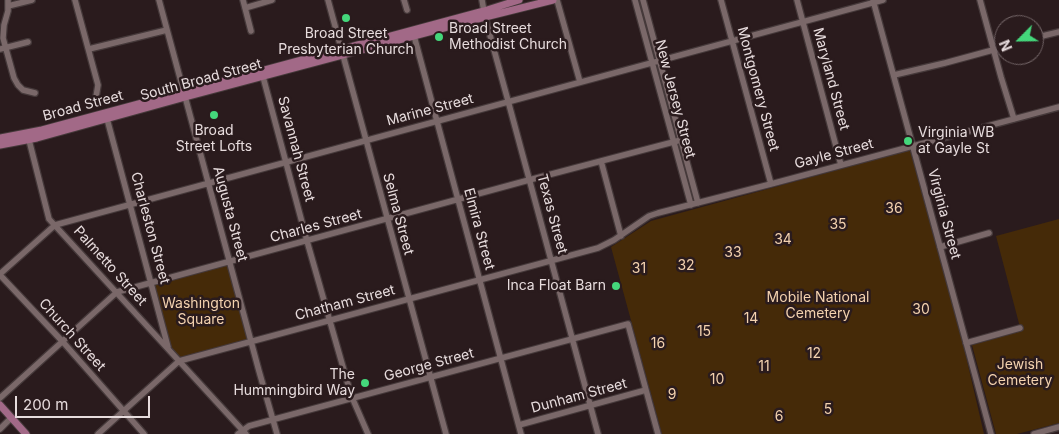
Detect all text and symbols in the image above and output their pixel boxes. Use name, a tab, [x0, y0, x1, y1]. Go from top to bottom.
marker: Broad Street Presbyterian Church	[340, 12, 352, 24]
north arrow	[994, 15, 1044, 65]
place label: Broad Street Methodist Church	[449, 21, 567, 54]
street label: Montgomery Street	[733, 25, 783, 153]
place label: Broad Street Presbyterian Church	[278, 26, 414, 58]
street label: Maryland Street	[809, 26, 853, 132]
marker: Broad Street Methodist Church	[433, 31, 445, 43]
text: N	[996, 37, 1016, 54]
street label: New Jersey Street	[651, 38, 699, 160]
street label: South Broad Street	[138, 56, 264, 104]
street label: Broad Street	[41, 87, 125, 125]
street label: Marine Street	[385, 90, 475, 130]
street label: Savannah Street	[274, 94, 318, 204]
marker: Broad Street Lofts	[208, 109, 220, 121]
place label: Broad Street Lofts	[176, 123, 252, 156]
place label: Virginia WB at Gayle St	[918, 125, 994, 158]
street label: Gayle Street	[793, 135, 875, 173]
marker: Virginia WB at Gayle St	[902, 135, 914, 147]
street label: Augusta Street	[209, 164, 251, 264]
street label: Virginia Street	[924, 167, 964, 261]
street label: Charleston Street	[127, 170, 173, 286]
street label: Selma Street	[379, 171, 417, 257]
street label: Texas Street	[533, 172, 571, 256]
street label: Elmira Street	[460, 186, 498, 272]
park label: 36	[885, 201, 903, 217]
street label: Charles Street	[268, 206, 364, 246]
park label: 35	[829, 217, 847, 233]
street label: Palmetto Street	[70, 223, 150, 309]
park label: 34	[774, 232, 792, 248]
park label: 33	[724, 245, 742, 261]
park label: 32	[677, 258, 695, 274]
park label: 31	[632, 261, 646, 277]
place label: Inca Float Barn	[507, 278, 606, 294]
marker: Inca Float Barn	[610, 280, 622, 292]
street label: Chatham Street	[293, 282, 397, 324]
park label: Mobile National Cemetery	[767, 290, 869, 322]
street label: Church Street	[35, 295, 109, 375]
park label: Washington Square	[162, 296, 240, 328]
park label: 30	[912, 302, 930, 318]
park label: 14	[744, 311, 758, 327]
park label: 15	[697, 324, 711, 340]
park label: 16	[651, 336, 665, 352]
street label: George Street	[382, 345, 476, 385]
park label: 12	[807, 346, 821, 362]
park label: Jewish Cemetery	[988, 357, 1052, 390]
park label: 11	[758, 359, 770, 375]
place label: The Hummingbird Way	[233, 367, 355, 400]
park label: 10	[710, 372, 724, 388]
street label: Dunham Street	[529, 375, 629, 417]
marker: The Hummingbird Way	[359, 377, 371, 389]
scale bar	[18, 386, 152, 418]
park label: 9	[668, 387, 676, 403]
text: 200 m	[23, 395, 68, 414]
park label: 5	[824, 402, 832, 418]
park label: 6	[775, 409, 783, 425]

